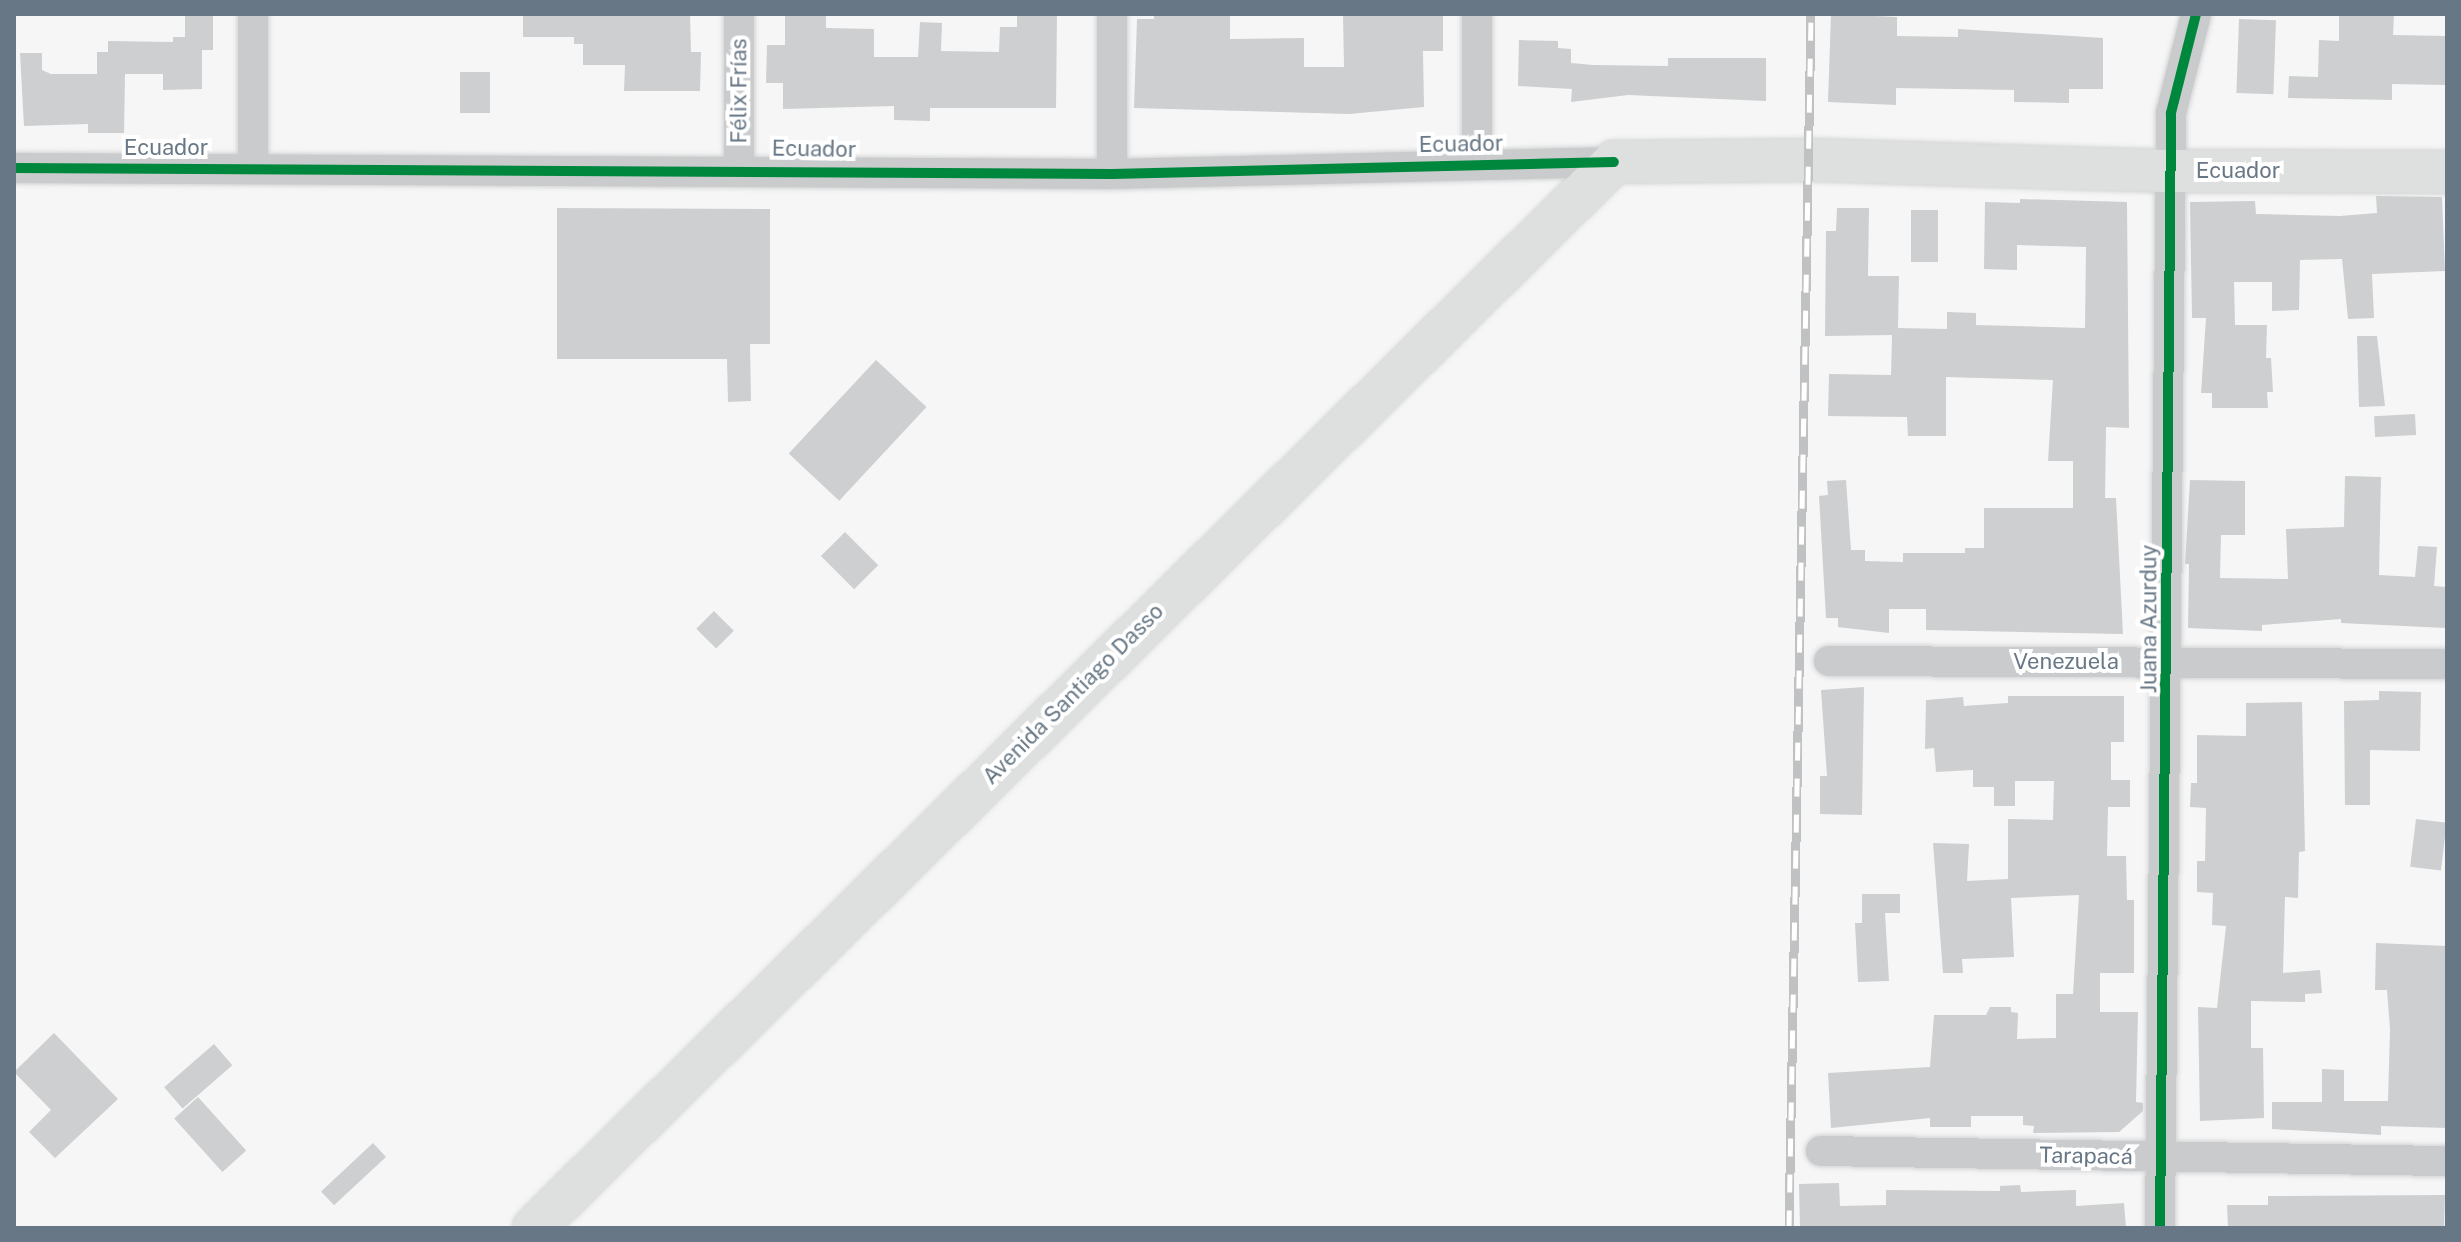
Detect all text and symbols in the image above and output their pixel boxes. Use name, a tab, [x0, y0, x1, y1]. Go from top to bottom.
street label: Félix Frías	[726, 38, 752, 144]
street label: Ecuador	[1419, 130, 1503, 158]
street label: Ecuador	[124, 135, 208, 161]
street label: Ecuador	[772, 135, 856, 163]
street label: Ecuador	[2196, 158, 2280, 184]
street label: Juana Azurduy	[2136, 545, 2162, 693]
street label: Avenida Santiago Dasso	[977, 598, 1169, 790]
street label: Venezuela	[2013, 649, 2119, 675]
street label: Tarapacá	[2039, 1142, 2133, 1170]

